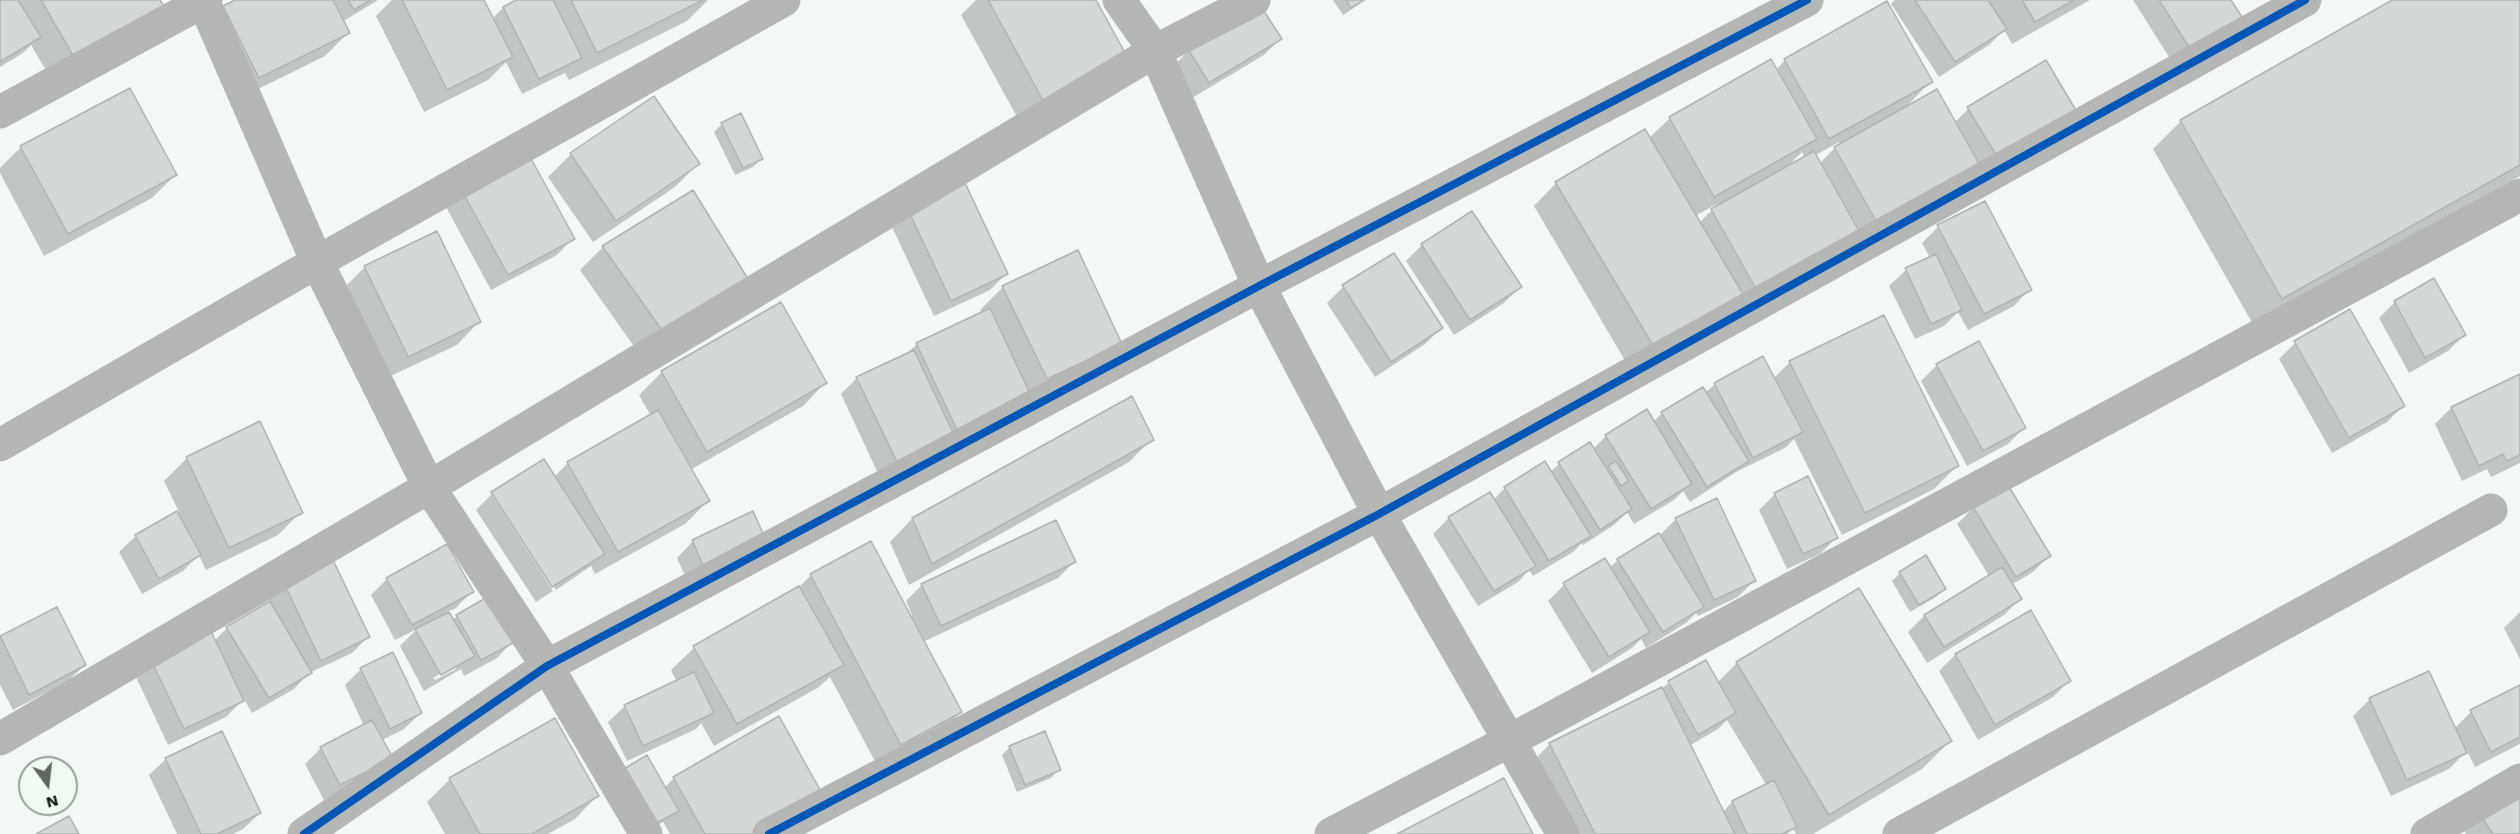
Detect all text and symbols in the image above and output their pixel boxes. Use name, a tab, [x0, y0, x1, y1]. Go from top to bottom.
north arrow	[18, 756, 78, 816]
text: N	[44, 791, 60, 813]

